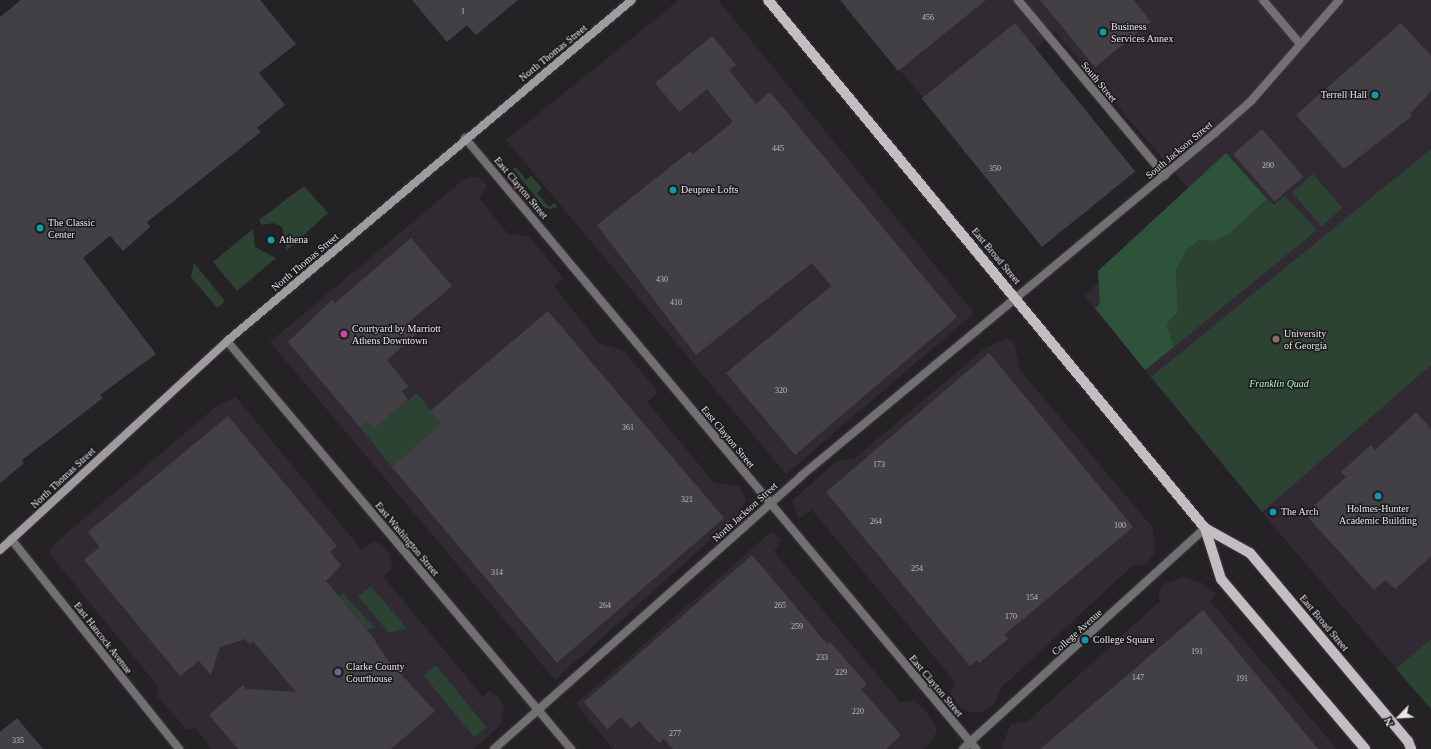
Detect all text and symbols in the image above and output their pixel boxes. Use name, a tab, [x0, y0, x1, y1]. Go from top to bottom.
house number: 1	[461, 7, 465, 17]
house number: 456	[922, 13, 934, 23]
place label: Business Services Annex	[1111, 20, 1174, 44]
street label: North Thomas Street	[517, 22, 589, 84]
marker: Business Services Annex	[1098, 27, 1108, 37]
street label: South Street	[1079, 59, 1119, 105]
place label: Terrell Hall	[1321, 89, 1367, 101]
marker: Terrell Hall	[1370, 90, 1380, 100]
street label: South Jackson Street	[1143, 119, 1215, 181]
house number: 445	[772, 144, 784, 154]
street label: East Clayton Street	[492, 155, 550, 221]
house number: 200	[1262, 161, 1274, 171]
house number: 350	[989, 164, 1001, 174]
place label: Deupree Lofts	[681, 184, 738, 196]
marker: Deupree Lofts	[668, 185, 678, 195]
place label: The Classic Center	[48, 216, 95, 240]
marker: The Classic Center	[35, 223, 45, 233]
street label: East Broad Street	[969, 225, 1023, 287]
street label: North Thomas Street	[269, 230, 341, 294]
place label: Athena	[279, 234, 308, 246]
marker: Athena	[266, 235, 276, 245]
house number: 430	[656, 275, 668, 285]
house number: 410	[670, 298, 682, 308]
place label: Courtyard by Marriott Athens Downtown	[352, 322, 441, 346]
place label: University of Georgia	[1284, 327, 1327, 350]
marker: Courtyard by Marriott Athens Downtown	[339, 329, 349, 339]
marker: University of Georgia	[1271, 334, 1281, 344]
park label: Franklin Quad	[1249, 378, 1309, 390]
house number: 320	[775, 386, 787, 396]
street label: East Clayton Street	[699, 404, 757, 470]
house number: 361	[622, 423, 634, 433]
street label: North Thomas Street	[28, 445, 98, 511]
house number: 173	[873, 460, 885, 470]
street label: North Jackson Street	[710, 480, 780, 544]
marker: Holmes-Hunter Academic Building	[1373, 491, 1383, 501]
house number: 321	[681, 495, 693, 505]
street label: East Washington Street	[372, 499, 442, 579]
place label: Holmes-Hunter Academic Building	[1339, 502, 1417, 526]
place label: The Arch	[1281, 506, 1319, 518]
marker: The Arch	[1268, 507, 1278, 517]
house number: 264	[870, 517, 882, 527]
house number: 100	[1114, 521, 1126, 531]
house number: 254	[911, 564, 923, 574]
house number: 314	[491, 568, 503, 578]
street label: East Broad Street	[1297, 592, 1351, 654]
house number: 154	[1026, 593, 1038, 603]
street label: East Hancock Avenue	[71, 600, 135, 676]
house number: 264	[599, 601, 611, 611]
house number: 265	[774, 601, 786, 611]
street label: College Avenue	[1049, 606, 1105, 658]
house number: 170	[1005, 612, 1017, 622]
house number: 259	[791, 622, 803, 632]
place label: College Square	[1093, 634, 1154, 646]
marker: College Square	[1080, 635, 1090, 645]
house number: 191	[1191, 647, 1203, 657]
house number: 233	[816, 653, 828, 663]
street label: East Clayton Street	[907, 653, 965, 719]
place label: Clarke County Courthouse	[346, 660, 405, 684]
marker: Clarke County Courthouse	[333, 667, 343, 677]
house number: 229	[835, 668, 847, 678]
house number: 147	[1132, 673, 1144, 683]
house number: 191	[1236, 674, 1248, 684]
north arrow	[1379, 697, 1419, 737]
house number: 220	[852, 707, 864, 717]
text: N	[1381, 716, 1395, 728]
house number: 277	[669, 729, 681, 739]
house number: 335	[12, 736, 24, 746]

